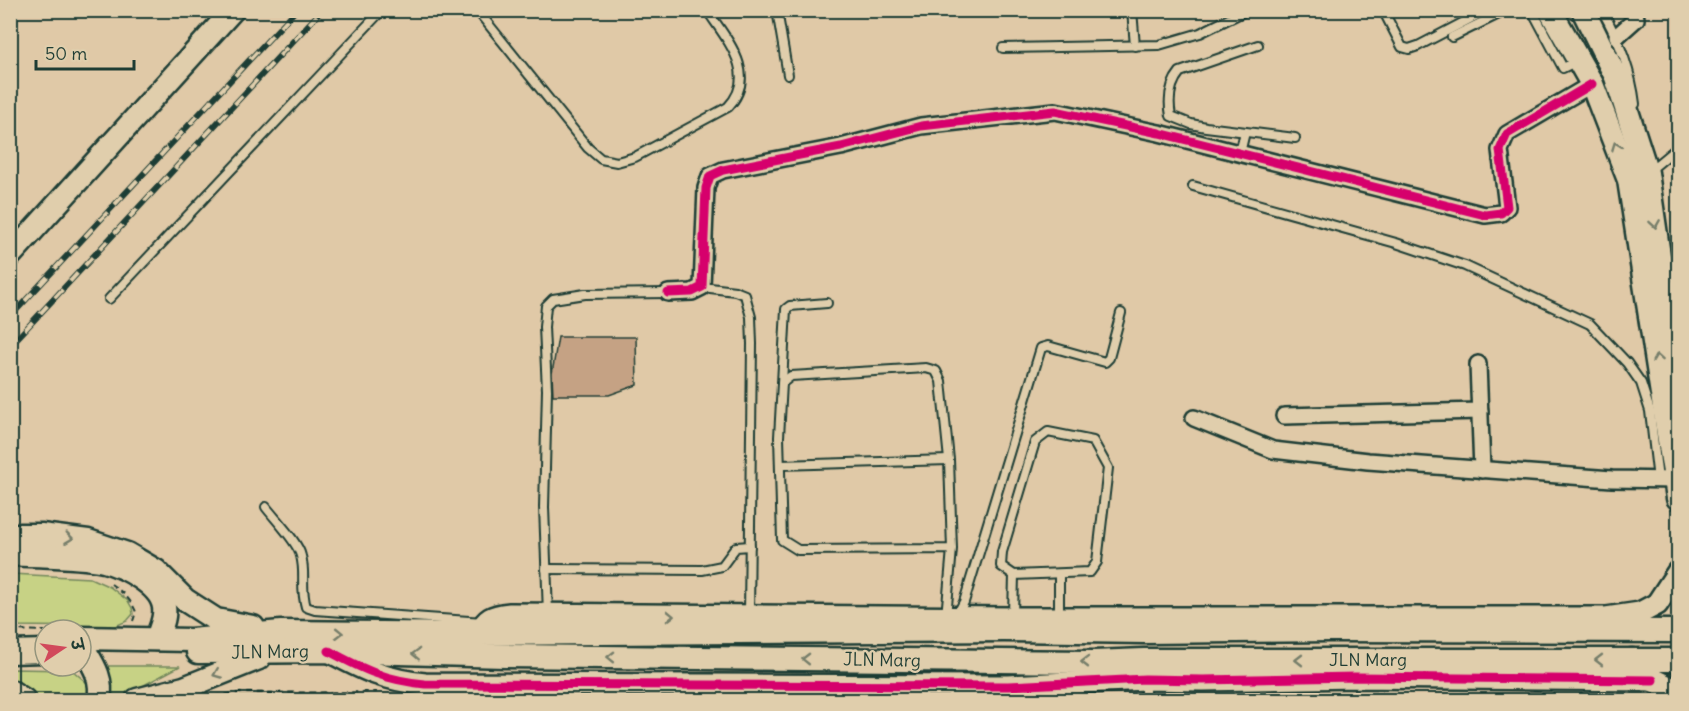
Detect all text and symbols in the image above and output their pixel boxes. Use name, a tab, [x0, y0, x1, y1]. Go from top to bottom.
scale bar	[36, 33, 134, 71]
text: 50 m	[45, 42, 87, 65]
one-way arrow	[1610, 141, 1623, 152]
one-way arrow	[1648, 219, 1660, 229]
one-way arrow	[1652, 353, 1664, 362]
one-way arrow	[64, 531, 73, 544]
one-way arrow	[665, 610, 674, 622]
north arrow	[33, 618, 93, 678]
one-way arrow	[335, 627, 344, 639]
text: उ	[66, 635, 89, 653]
street label: JLN Marg	[231, 639, 309, 664]
one-way arrow	[412, 647, 421, 660]
street label: JLN Marg	[843, 647, 921, 672]
street label: JLN Marg	[1329, 648, 1407, 671]
one-way arrow	[607, 651, 616, 663]
one-way arrow	[802, 653, 811, 665]
one-way arrow	[1295, 654, 1304, 666]
one-way arrow	[1595, 654, 1604, 666]
one-way arrow	[1081, 656, 1090, 668]
one-way arrow	[212, 667, 223, 679]

